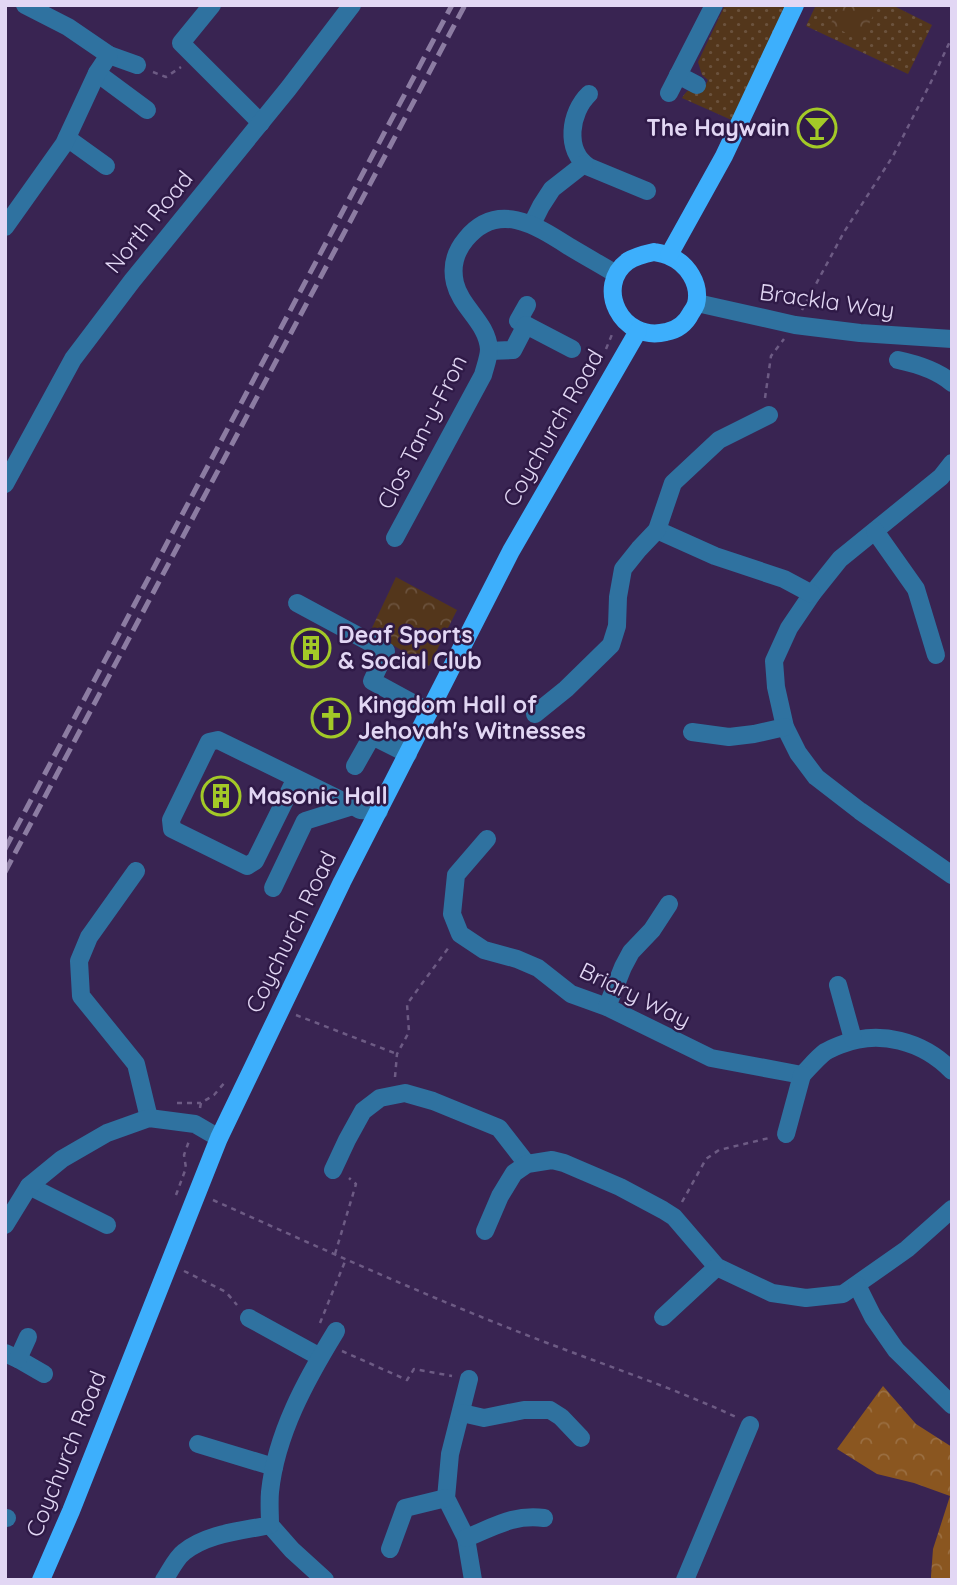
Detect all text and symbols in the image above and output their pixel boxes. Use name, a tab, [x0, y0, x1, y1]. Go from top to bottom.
bar icon: The Haywain	[796, 107, 838, 149]
place label: The Haywain	[646, 113, 790, 142]
street label: North Road	[98, 164, 199, 279]
street label: Brackla Way	[758, 277, 896, 324]
street label: Coychurch Road	[496, 344, 609, 511]
street label: Clos Tan-y-Fron	[370, 350, 473, 514]
place label: Deaf Sports & Social Club	[338, 620, 482, 675]
building icon: Deaf Sports & Social Club	[290, 627, 332, 669]
place label: Kingdom Hall of Jehovah's Witnesses	[358, 690, 586, 745]
church icon: Kingdom Hall of Jehovah's Witnesses	[310, 697, 352, 739]
building icon: Masonic Hall	[200, 775, 242, 817]
place label: Masonic Hall	[248, 781, 388, 810]
street label: Coychurch Road	[239, 846, 342, 1018]
street label: Briary Way	[575, 955, 695, 1034]
street label: Coychurch Road	[19, 1367, 112, 1541]

